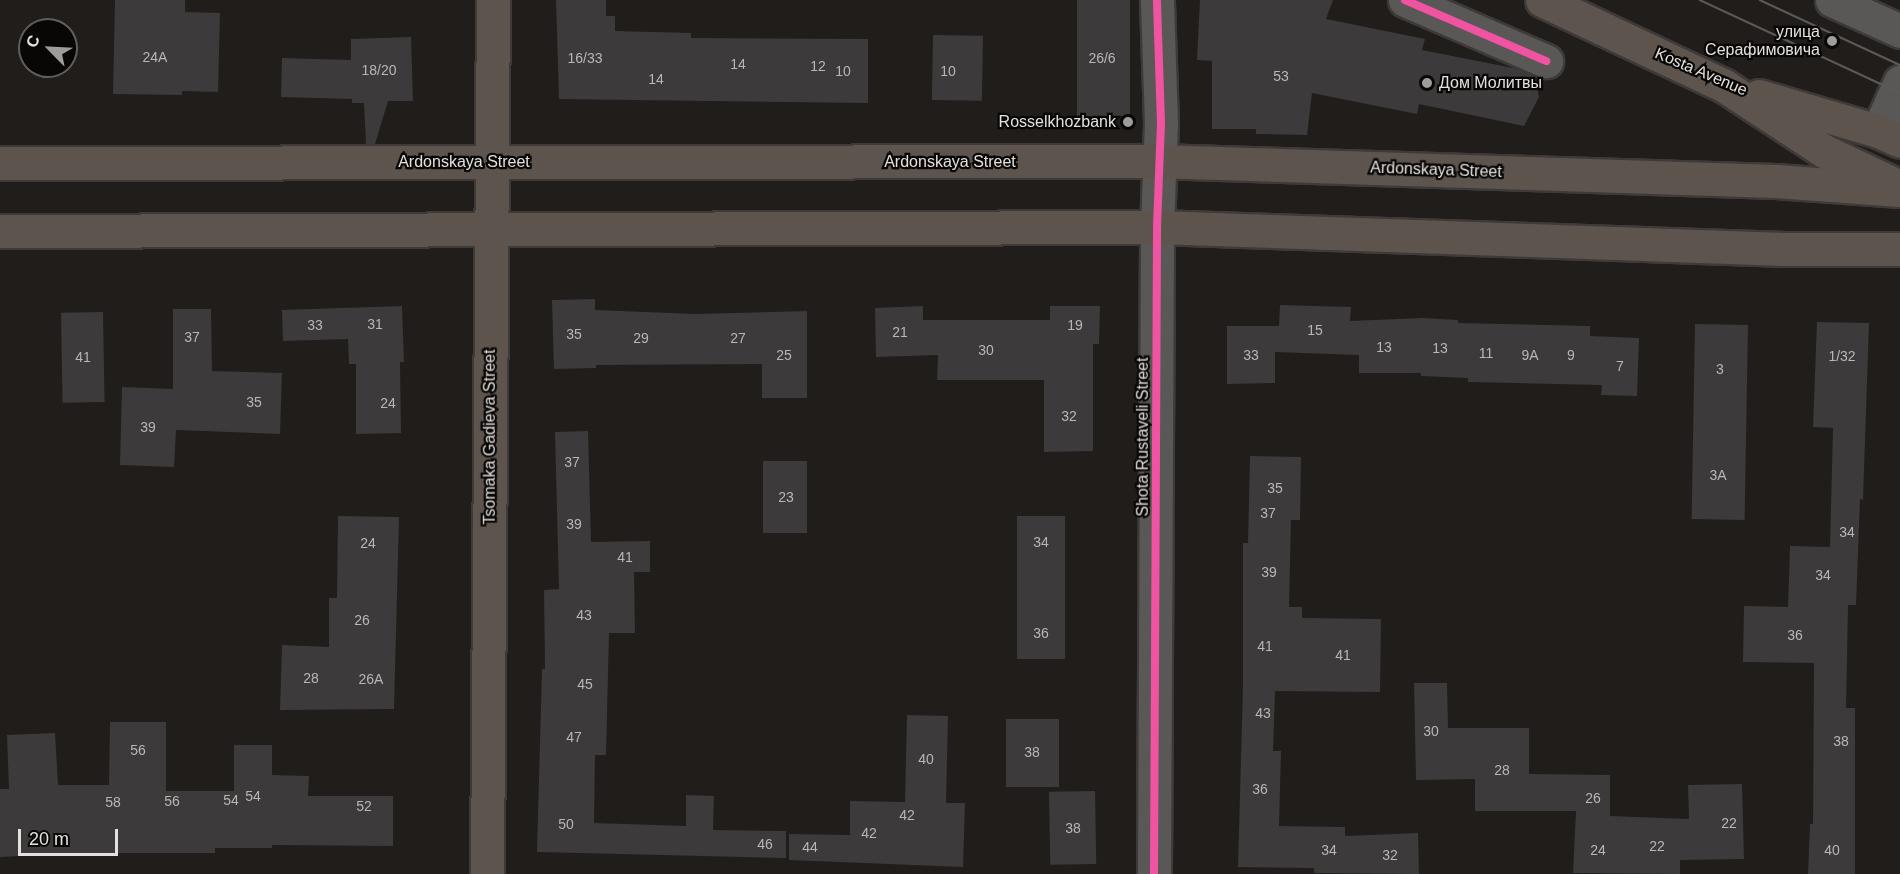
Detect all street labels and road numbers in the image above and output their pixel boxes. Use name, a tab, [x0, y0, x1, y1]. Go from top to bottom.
street label: Kosta Avenue	[1652, 44, 1750, 100]
street label: Ardonskaya Street	[398, 152, 530, 172]
street label: Ardonskaya Street	[884, 152, 1016, 172]
street label: Ardonskaya Street	[1370, 158, 1502, 182]
street label: Tsomaka Gadieva Street	[480, 349, 500, 525]
street label: Shota Rustaveli Street	[1133, 357, 1153, 517]

